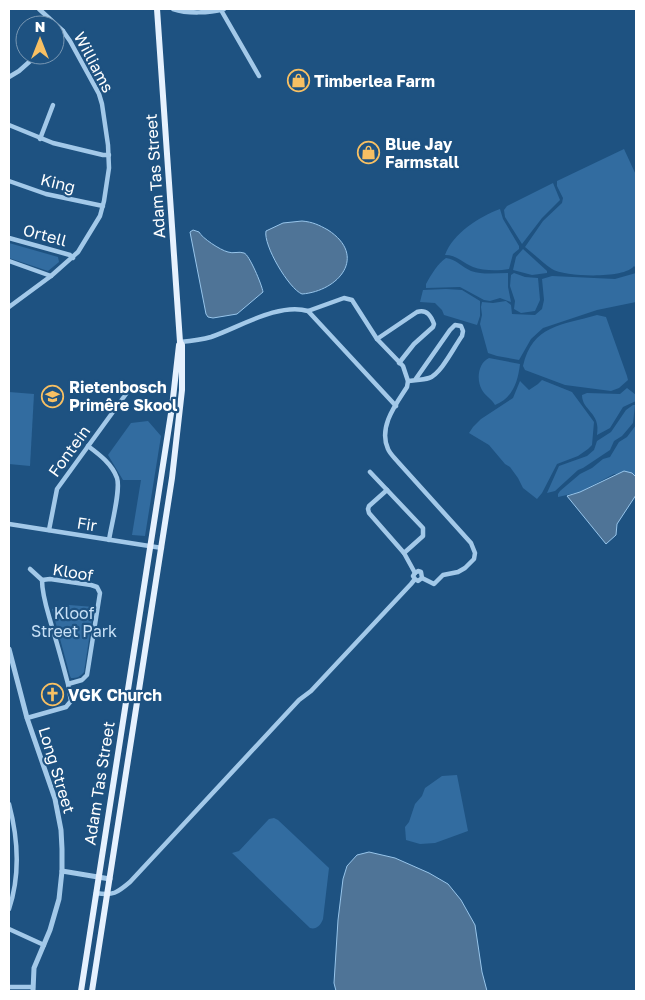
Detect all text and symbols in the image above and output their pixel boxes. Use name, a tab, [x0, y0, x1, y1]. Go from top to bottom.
north arrow	[15, 15, 65, 65]
text: N	[35, 18, 45, 35]
street label: Williams	[70, 28, 118, 96]
shop icon: Timberlea Farm	[286, 69, 310, 93]
place label: Timberlea Farm	[314, 71, 435, 91]
street label: Adam Tas Street	[141, 113, 169, 239]
place label: Blue Jay Farmstall	[385, 134, 460, 172]
shop icon: Blue Jay Farmstall	[357, 141, 381, 165]
street label: King	[39, 169, 77, 197]
street label: Ortell	[21, 220, 69, 250]
place label: Rietenbosch Primêre Skool	[69, 377, 178, 415]
school or university icon: Rietenbosch Primêre Skool	[41, 384, 65, 408]
street label: Fontein	[44, 421, 94, 481]
street label: Fir	[76, 513, 98, 535]
street label: Kloof	[51, 559, 95, 585]
park label: Kloof Street Park	[31, 603, 117, 641]
church icon: VGK Church	[40, 683, 64, 707]
place label: VGK Church	[68, 685, 162, 705]
street label: Adam Tas Street	[79, 720, 119, 846]
street label: Long Street	[34, 724, 80, 816]

